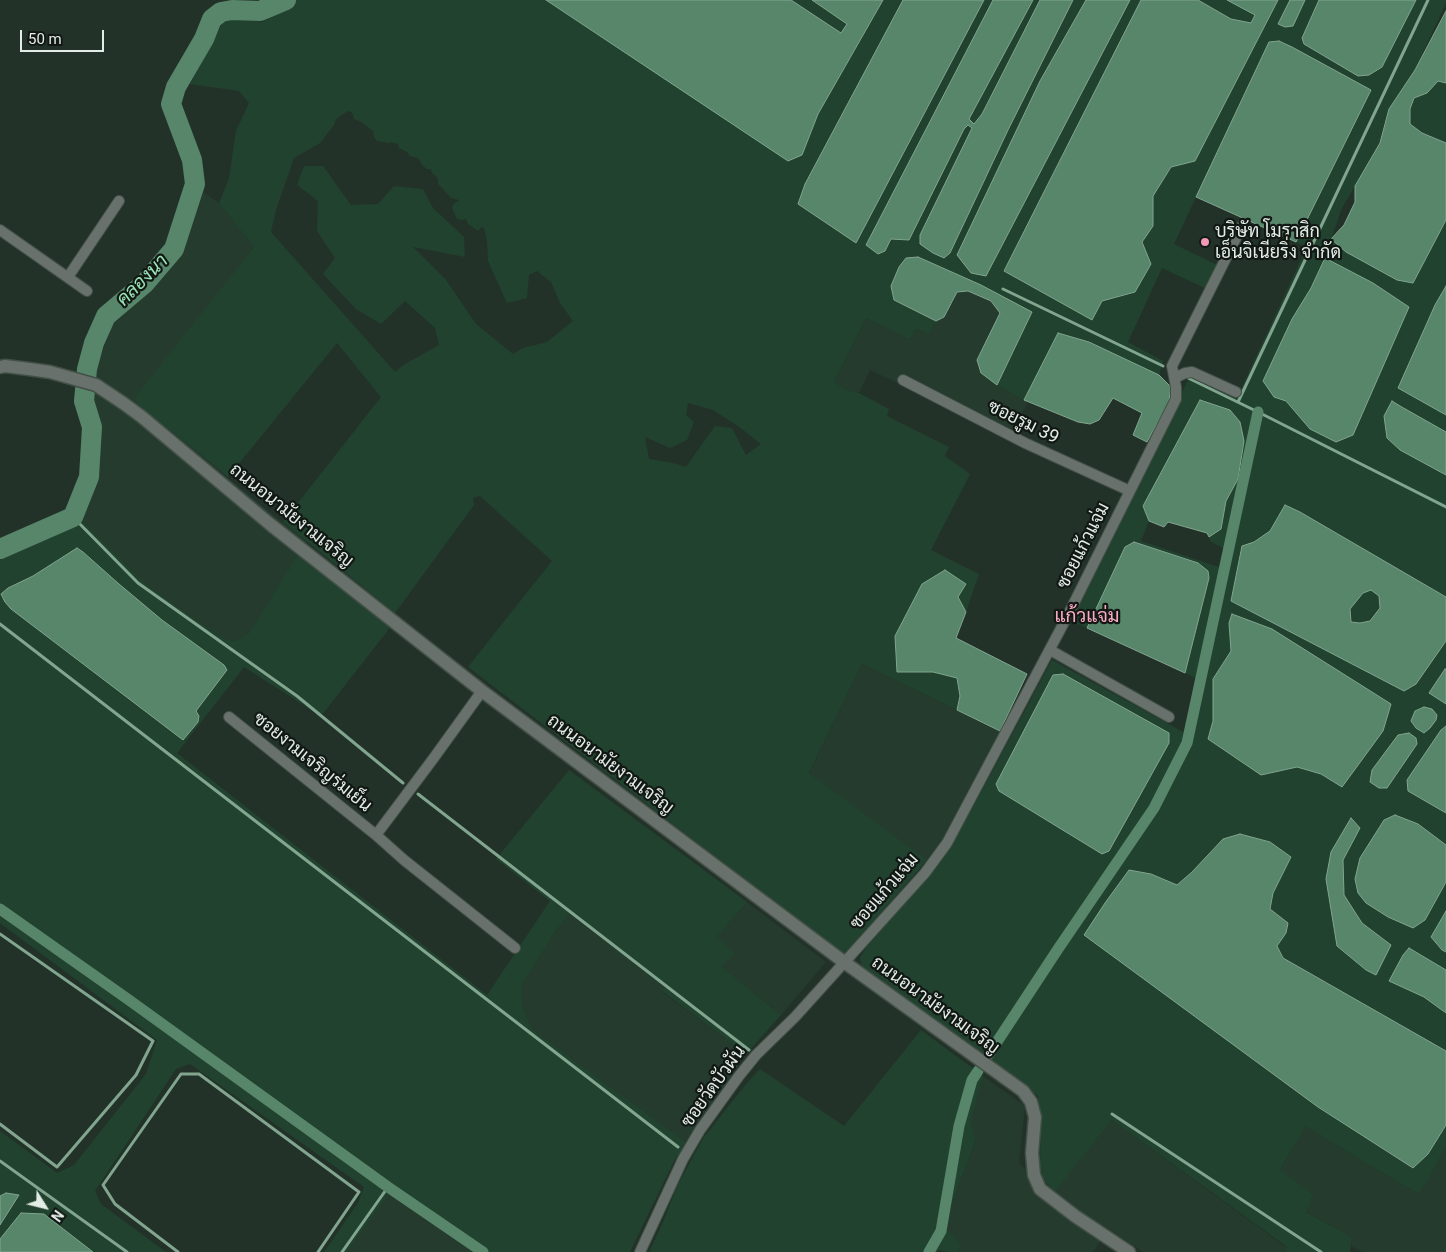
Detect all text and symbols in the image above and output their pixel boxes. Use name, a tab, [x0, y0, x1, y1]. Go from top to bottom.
scale bar	[22, 20, 106, 52]
text: 50 m	[28, 30, 62, 48]
place label: บริษัท โมราสิก เอ็นจิเนียริ่ง จำกัด	[1215, 221, 1341, 264]
marker: บริษัท โมราสิก เอ็นจิเนียริ่ง จำกัด	[1199, 236, 1211, 248]
water label: คลองนา	[112, 250, 174, 312]
street label: ซอยรูม 39	[984, 397, 1062, 449]
street label: ถนนอนามัยงามเจริญ	[225, 460, 357, 572]
street label: ซอยแก้วแจ่ม	[1053, 499, 1115, 593]
district label: แก้วแจ่ม	[1055, 606, 1119, 628]
street label: ซอยงามเจริญร่มเย็น	[248, 709, 376, 817]
street label: ถนนอนามัยงามเจริญ	[543, 710, 677, 820]
street label: ซอยแก้วแจ่ม	[846, 850, 924, 934]
street label: ถนนอนามัยงามเจริญ	[867, 952, 1003, 1060]
street label: ซอยวัดบัวผัน	[677, 1042, 751, 1132]
north arrow	[20, 1182, 70, 1232]
text: N	[48, 1207, 67, 1225]

